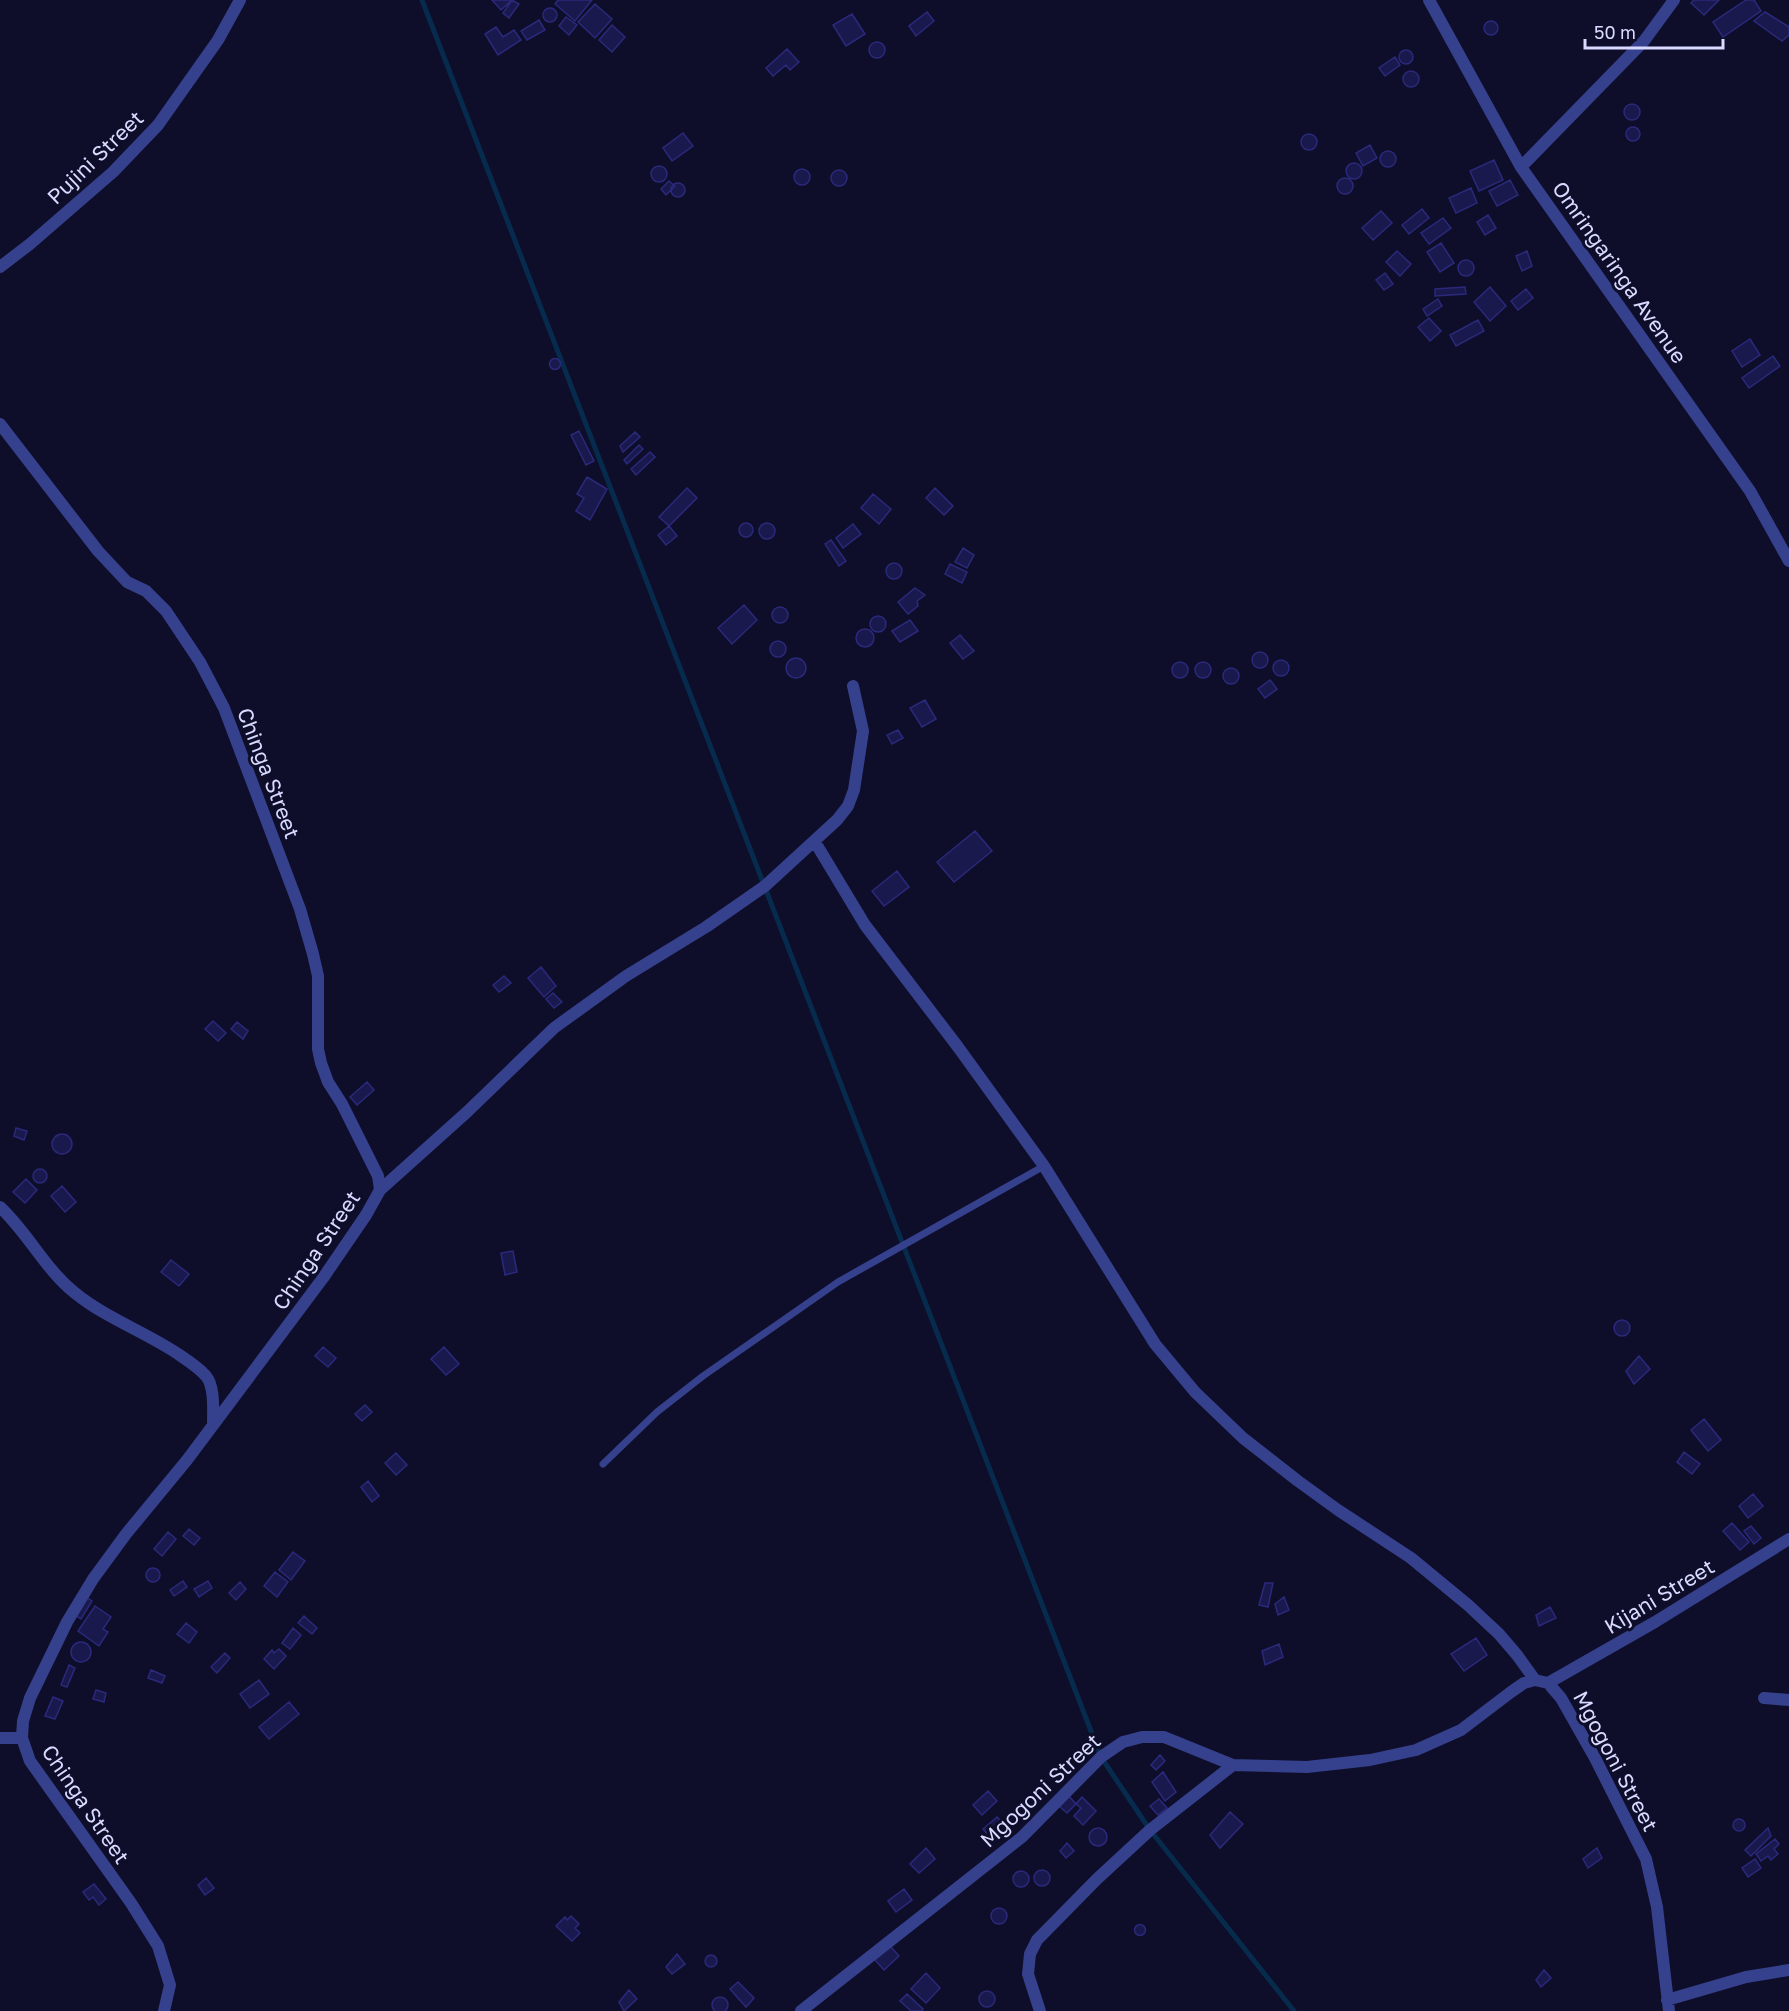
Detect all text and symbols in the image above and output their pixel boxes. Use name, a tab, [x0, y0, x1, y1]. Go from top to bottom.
scale bar	[1585, 12, 1723, 50]
text: 50 m	[1594, 21, 1636, 43]
street label: Pujini Street	[41, 105, 149, 209]
street label: Omringaringa Avenue	[1547, 176, 1693, 368]
street label: Chinga Street	[232, 704, 306, 842]
street label: Chinga Street	[267, 1186, 365, 1314]
street label: Kijani Street	[1599, 1553, 1719, 1639]
street label: Mgogoni Street	[1568, 1686, 1664, 1836]
street label: Mgogoni Street	[974, 1728, 1106, 1852]
street label: Chinga Street	[37, 1740, 135, 1868]

